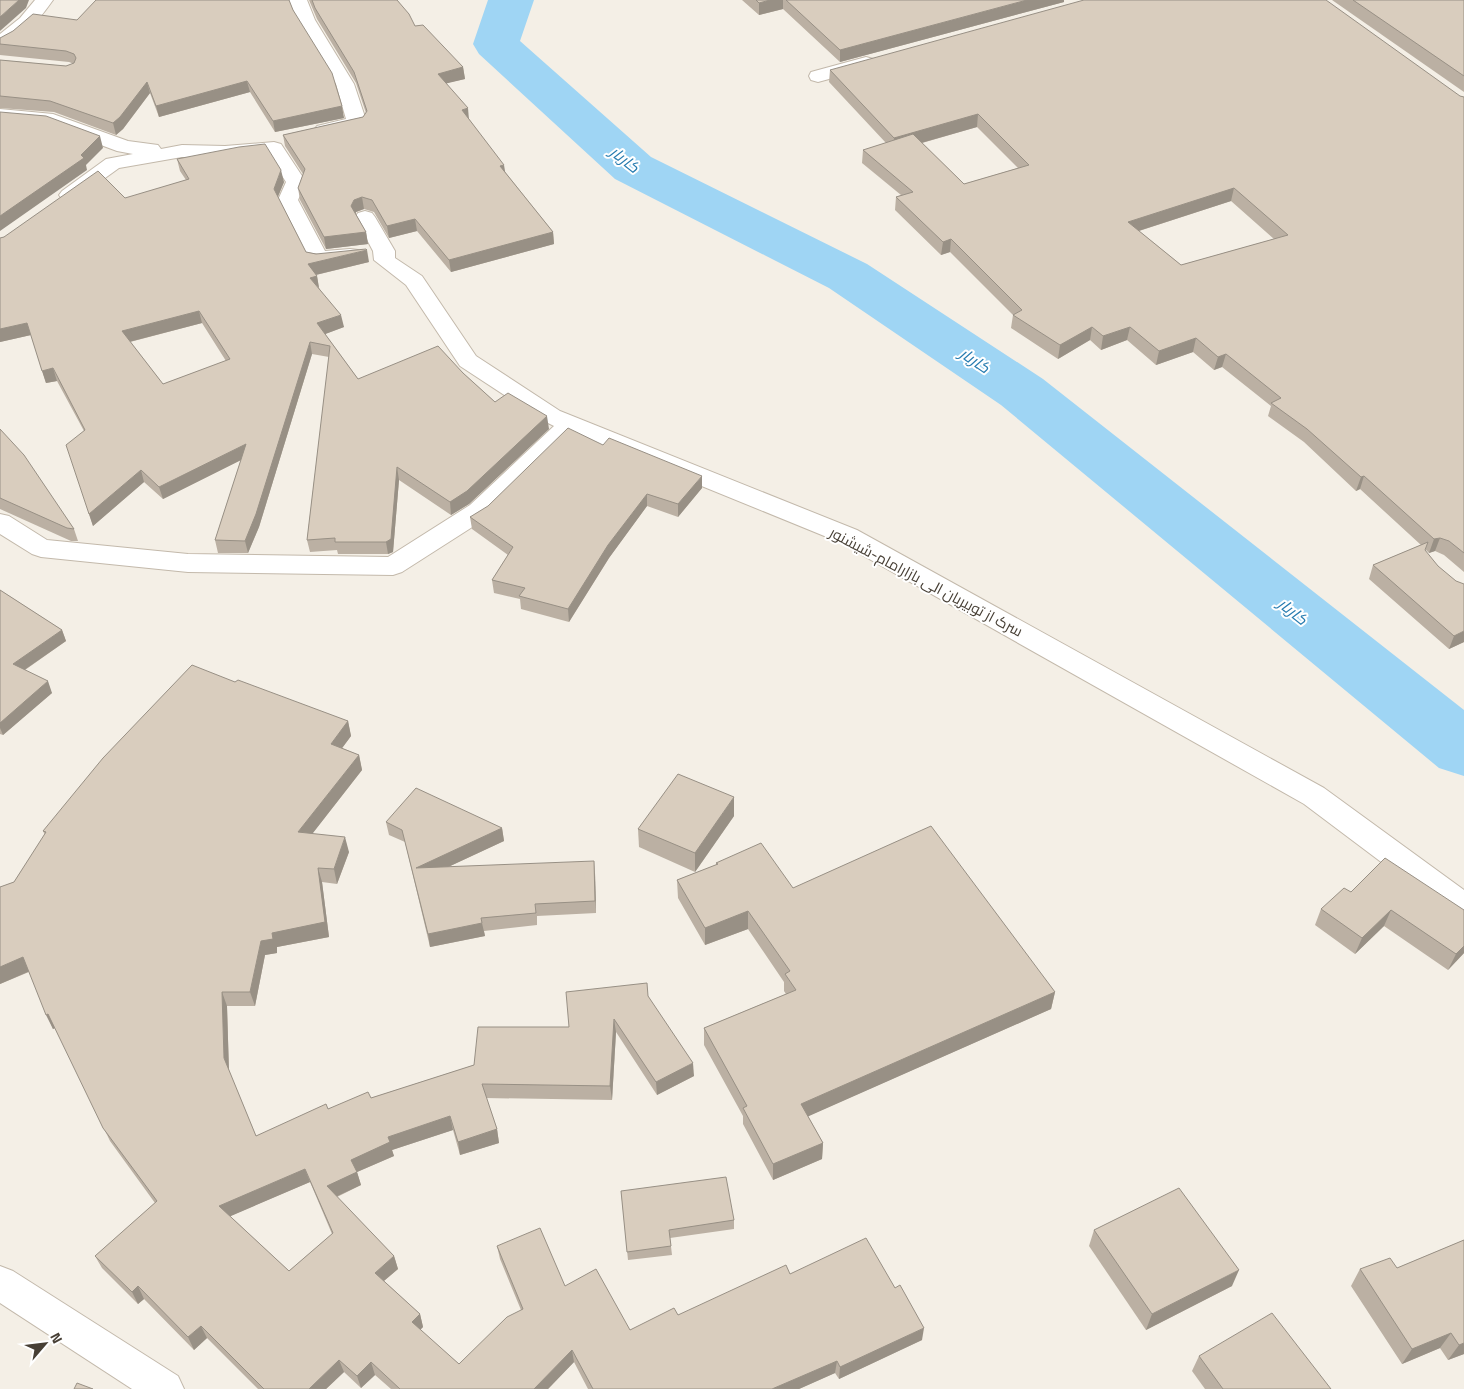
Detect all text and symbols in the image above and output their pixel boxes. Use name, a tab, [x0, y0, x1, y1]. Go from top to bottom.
water label: کاربار	[603, 138, 645, 178]
water label: کاربار	[953, 340, 995, 379]
street label: سرک از توبیریان الی بازارامام-شیشنور	[825, 520, 1027, 642]
water label: کاربار	[1271, 590, 1313, 630]
north arrow	[20, 1319, 70, 1369]
text: N	[45, 1328, 68, 1347]

